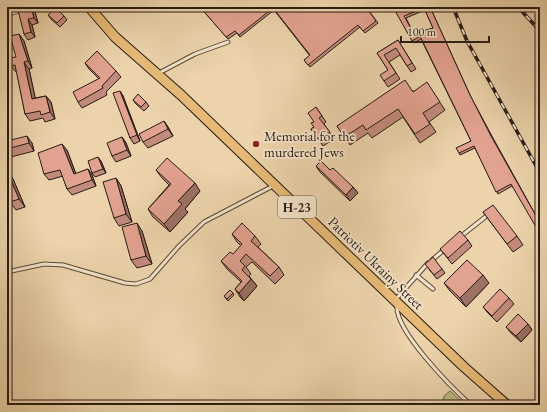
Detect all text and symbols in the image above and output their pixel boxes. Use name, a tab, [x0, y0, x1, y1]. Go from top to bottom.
scale bar	[401, 18, 489, 44]
text: 100 m	[407, 24, 437, 40]
place label: Memorial for the murdered Jews	[264, 127, 356, 161]
marker: Memorial for the murdered Jews	[251, 139, 261, 149]
road number: Н-23	[278, 196, 316, 218]
street label: Patriotiv Ukrainy Street	[324, 213, 428, 314]

